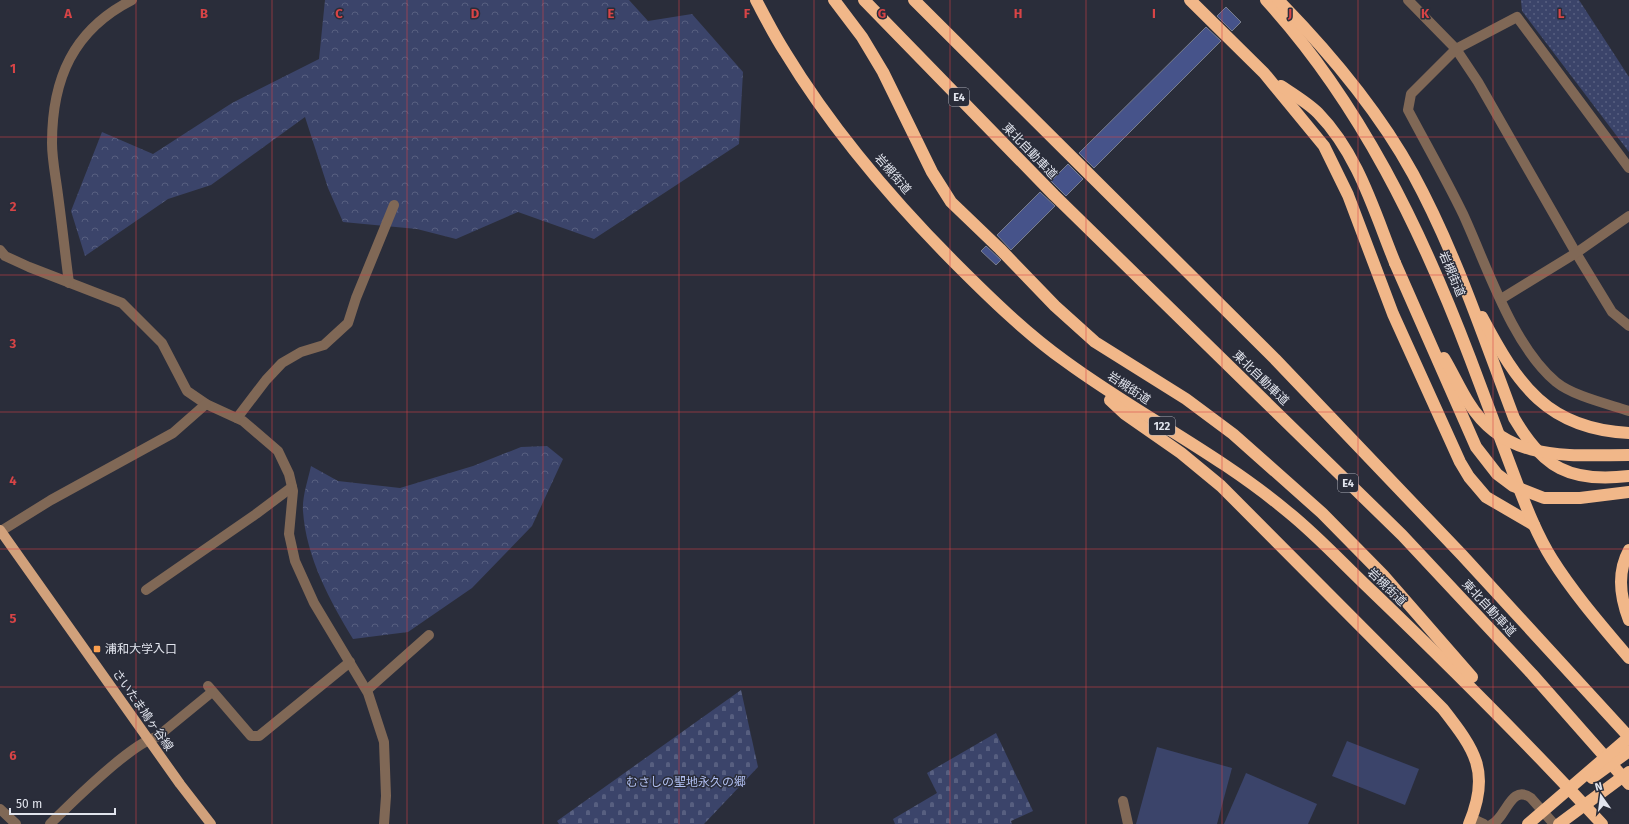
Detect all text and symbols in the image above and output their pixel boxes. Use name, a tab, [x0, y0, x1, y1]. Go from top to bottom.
text: A	[63, 6, 72, 21]
text: B	[200, 6, 208, 21]
text: C	[335, 6, 343, 21]
text: D	[471, 6, 480, 21]
text: E	[608, 6, 615, 21]
text: F	[744, 6, 751, 21]
text: G	[878, 6, 886, 21]
text: H	[1014, 6, 1022, 21]
text: I	[1152, 6, 1156, 21]
text: J	[1287, 6, 1292, 21]
text: K	[1421, 6, 1430, 21]
text: L	[1558, 6, 1565, 21]
text: 1	[10, 61, 16, 76]
road number: E4	[949, 88, 969, 106]
street label: 東北自動車道	[1000, 120, 1060, 182]
street label: 岩槻街道	[872, 151, 914, 197]
text: 2	[10, 199, 17, 214]
street label: 岩槻街道	[1436, 249, 1468, 299]
text: 3	[9, 336, 17, 351]
street label: 東北自動車道	[1230, 348, 1292, 408]
street label: 岩槻街道	[1105, 369, 1153, 407]
road number: 122	[1149, 417, 1175, 435]
text: 4	[9, 473, 17, 488]
road number: E4	[1338, 474, 1358, 492]
street label: 岩槻街道	[1365, 565, 1409, 609]
street label: 東北自動車道	[1459, 577, 1519, 639]
text: 5	[10, 611, 17, 626]
place label: 浦和大学入口	[105, 642, 177, 656]
marker: 浦和大学入口	[92, 644, 102, 654]
street label: さいたま鳩ヶ谷線	[110, 667, 176, 753]
text: 6	[9, 748, 17, 763]
park label: むさしの聖地永久の郷	[626, 775, 746, 789]
north arrow	[1581, 776, 1621, 816]
text: N	[1594, 780, 1604, 794]
scale bar	[10, 790, 115, 816]
text: 50 m	[16, 797, 42, 811]

